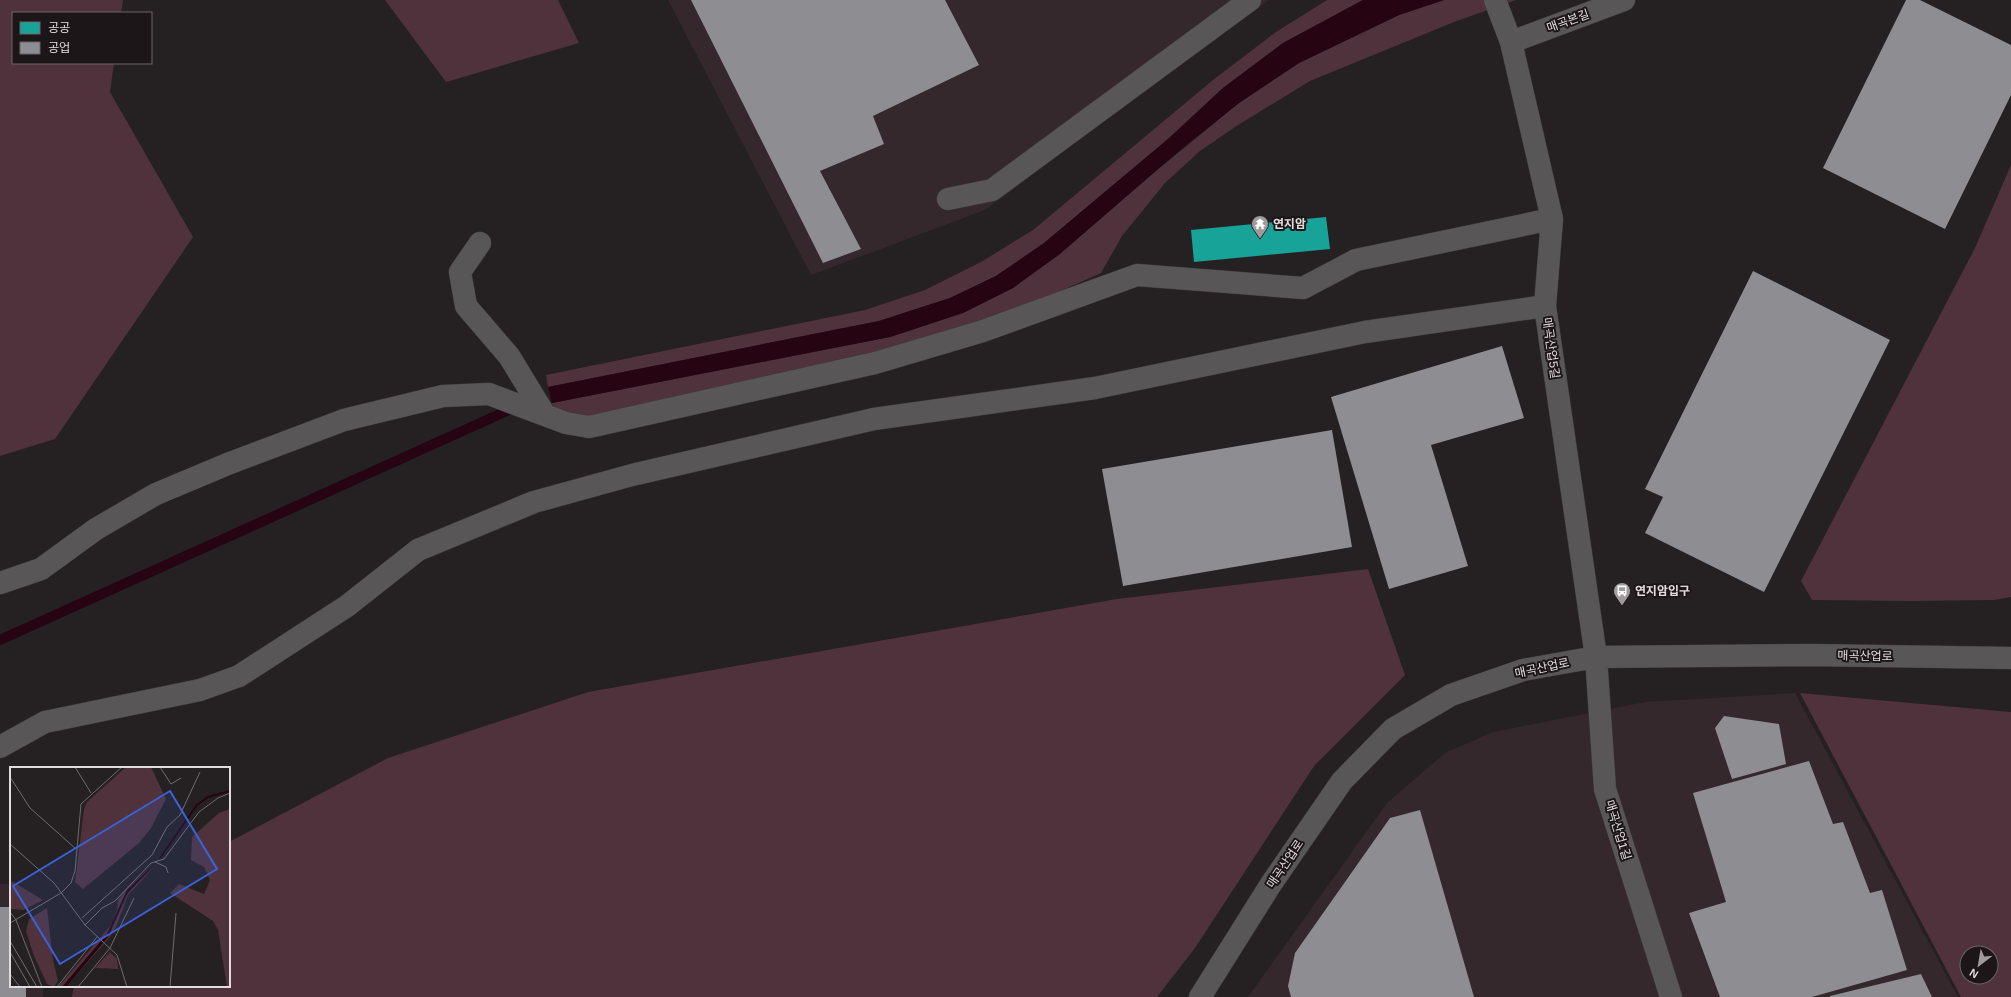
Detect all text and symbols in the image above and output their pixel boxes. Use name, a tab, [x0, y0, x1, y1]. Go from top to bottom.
street label: 매곡본길	[1545, 7, 1591, 35]
legend	[12, 12, 152, 64]
text: 공공	[48, 21, 70, 35]
text: 공업	[48, 41, 70, 55]
temple icon: 연지암	[1250, 214, 1270, 239]
place label: 연지암	[1273, 217, 1306, 231]
street label: 매곡산업5길	[1540, 316, 1562, 380]
bus stop icon: 연지암입구	[1612, 581, 1632, 606]
place label: 연지암입구	[1635, 584, 1690, 598]
street label: 매곡산업로	[1837, 649, 1893, 663]
street label: 매곡산업로	[1514, 655, 1570, 681]
inset map	[10, 767, 230, 987]
street label: 매곡산업1길	[1602, 798, 1634, 862]
street label: 매곡산업로	[1264, 837, 1306, 891]
north arrow	[1959, 945, 1999, 985]
text: N	[1967, 966, 1980, 981]

